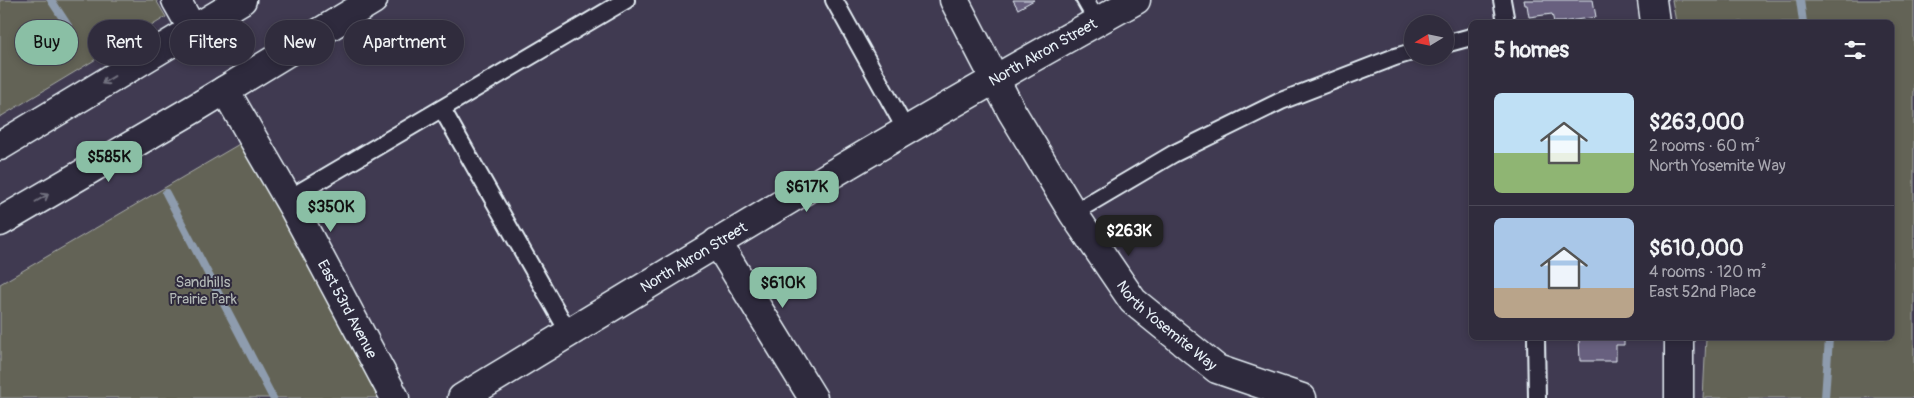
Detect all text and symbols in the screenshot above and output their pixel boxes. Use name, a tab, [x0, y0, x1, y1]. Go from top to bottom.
street label: North Akron Street	[985, 14, 1101, 90]
north arrow	[1404, 15, 1454, 65]
map controls	[1404, 15, 1454, 65]
chip: Buy	[15, 20, 78, 65]
chip: Rent	[88, 20, 160, 65]
chip: Filters	[170, 20, 255, 65]
chip: New	[265, 20, 334, 65]
chip: Apartment	[344, 20, 464, 65]
icon: filters	[1841, 36, 1869, 64]
text: 5 homes	[1494, 37, 1569, 64]
one-way arrow	[101, 76, 115, 86]
text: $263,000	[1649, 109, 1744, 136]
icon: home	[1534, 113, 1594, 173]
text: 2 rooms · 60 m²	[1649, 136, 1760, 156]
pin: $585K	[74, 140, 144, 183]
text: $585K	[87, 147, 131, 167]
text: North Yosemite Way	[1649, 156, 1786, 176]
pin: $617K	[772, 170, 842, 213]
text: $617K	[786, 177, 828, 197]
pin: $350K	[296, 190, 366, 233]
one-way arrow	[35, 192, 49, 202]
text: $350K	[308, 197, 354, 217]
pin: $263K	[1094, 214, 1164, 257]
street label: North Akron Street	[637, 217, 751, 297]
text: $263K	[1106, 221, 1152, 241]
text: $610,000	[1649, 235, 1744, 262]
icon: home	[1534, 238, 1594, 298]
street label: East 53rd Avenue	[313, 256, 382, 362]
text: 4 rooms · 120 m²	[1649, 262, 1766, 282]
pin: $610K	[748, 266, 818, 309]
park label: Sandhills Prairie Park	[169, 273, 238, 309]
text: $610K	[761, 273, 805, 293]
street label: North Yosemite Way	[1112, 277, 1221, 375]
text: East 52nd Place	[1649, 282, 1756, 302]

